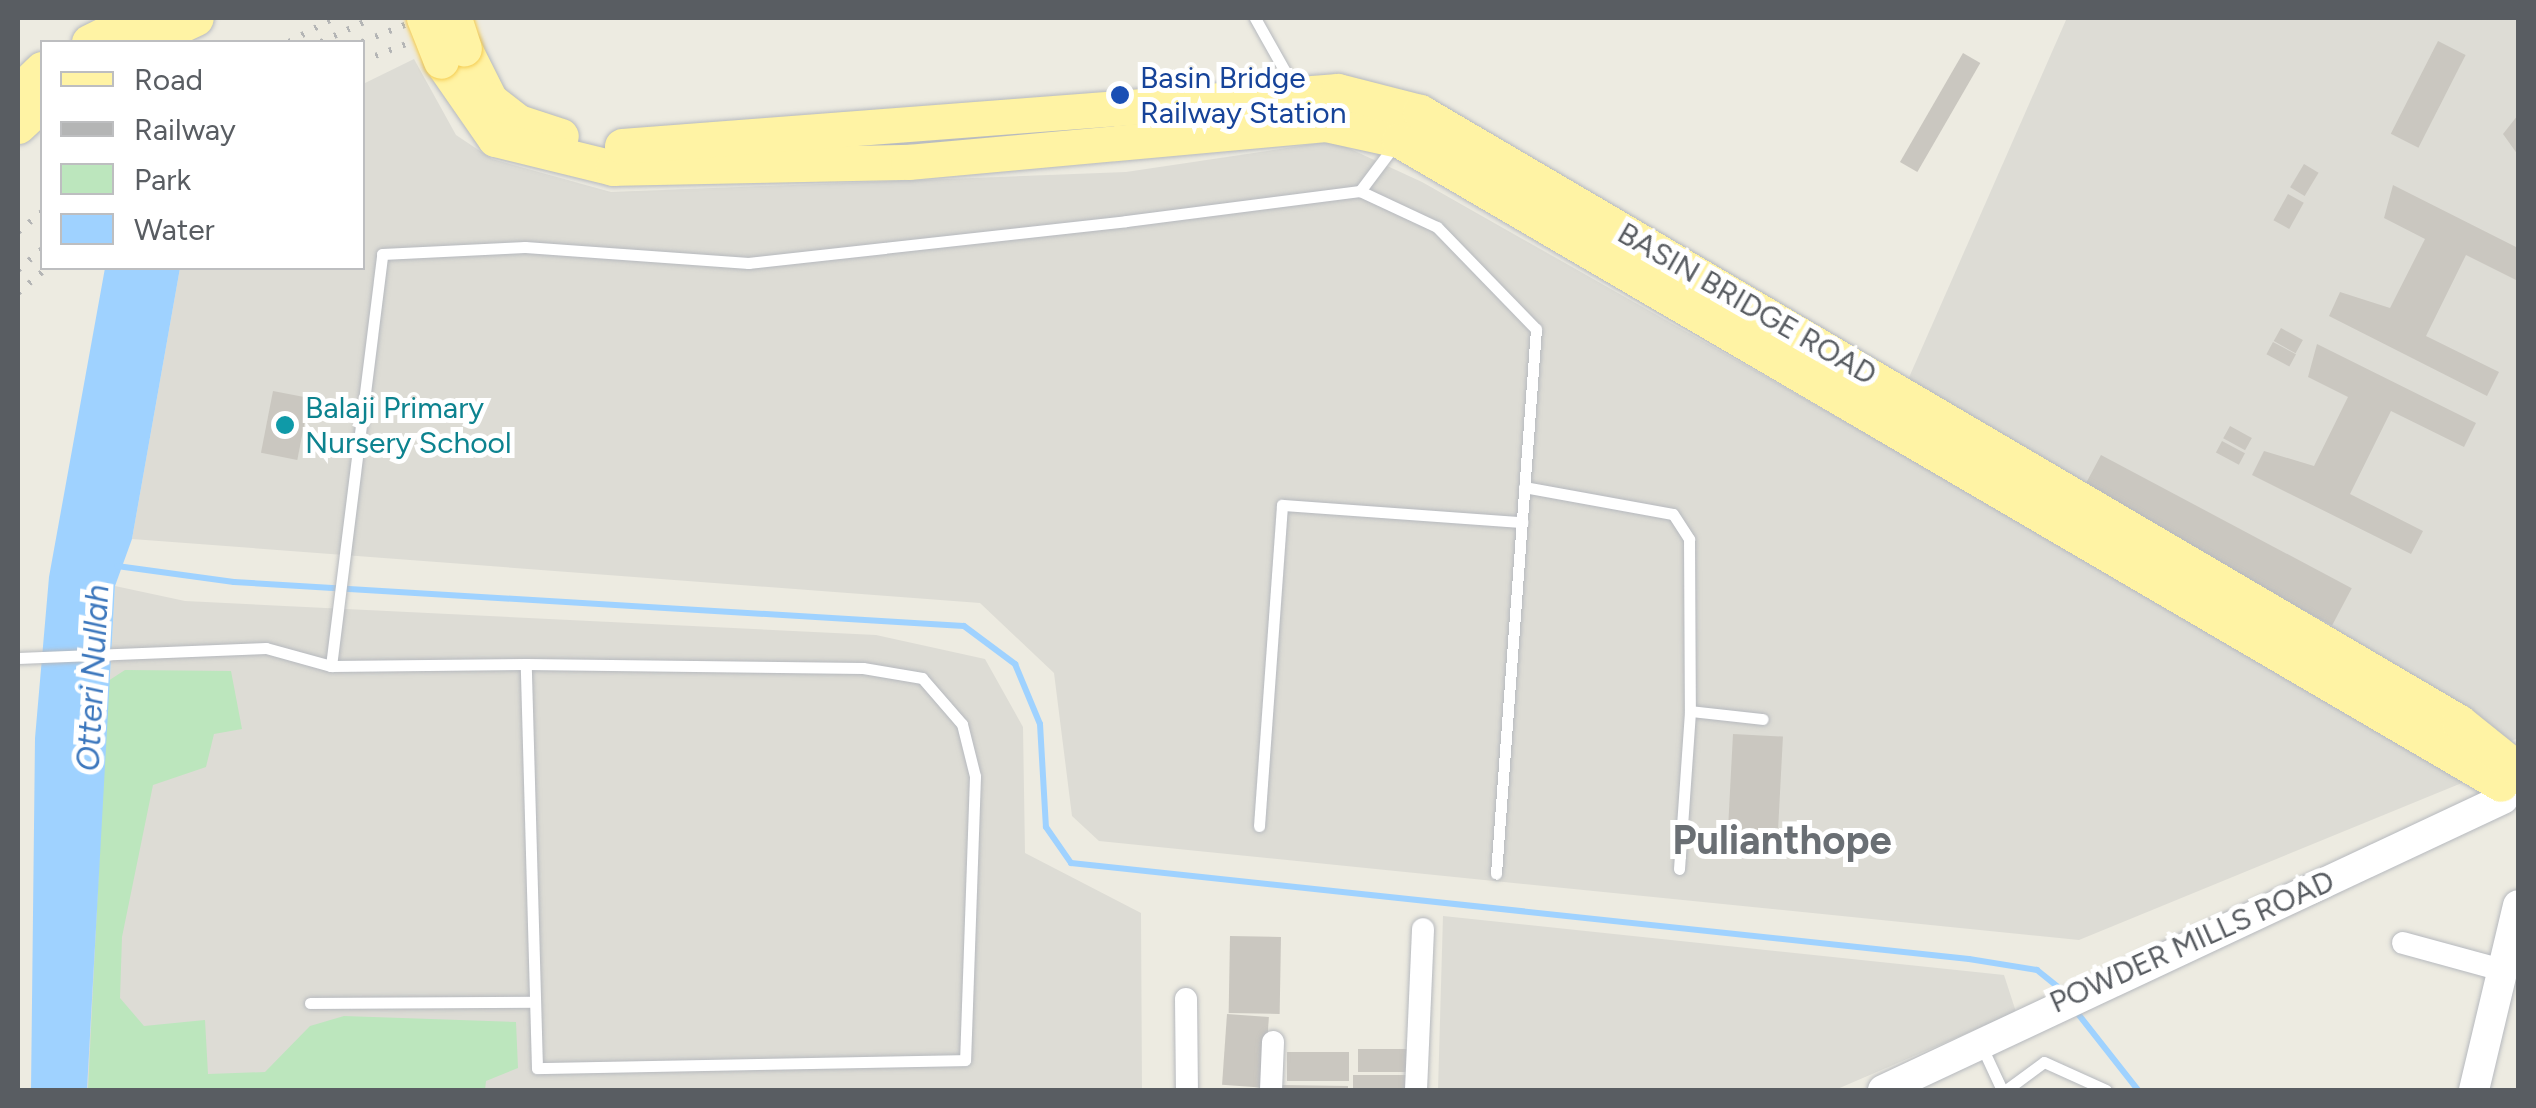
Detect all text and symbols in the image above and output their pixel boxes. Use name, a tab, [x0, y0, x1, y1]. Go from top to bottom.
legend	[40, 40, 365, 270]
place label: Basin Bridge Railway Station	[1140, 60, 1346, 130]
text: Road	[134, 61, 203, 98]
marker: Basin Bridge Railway Station	[1109, 84, 1131, 106]
text: Railway	[134, 111, 236, 148]
text: Park	[134, 161, 191, 198]
text: Water	[134, 211, 215, 248]
street label: BASIN BRIDGE ROAD	[1611, 215, 1883, 393]
place label: Balaji Primary Nursery School	[305, 390, 512, 460]
marker: Balaji Primary Nursery School	[274, 414, 296, 436]
water label: Otteri Nullah	[69, 584, 117, 772]
district label: Pulianthope	[1672, 816, 1892, 864]
street label: POWDER MILLS ROAD	[2044, 863, 2340, 1021]

